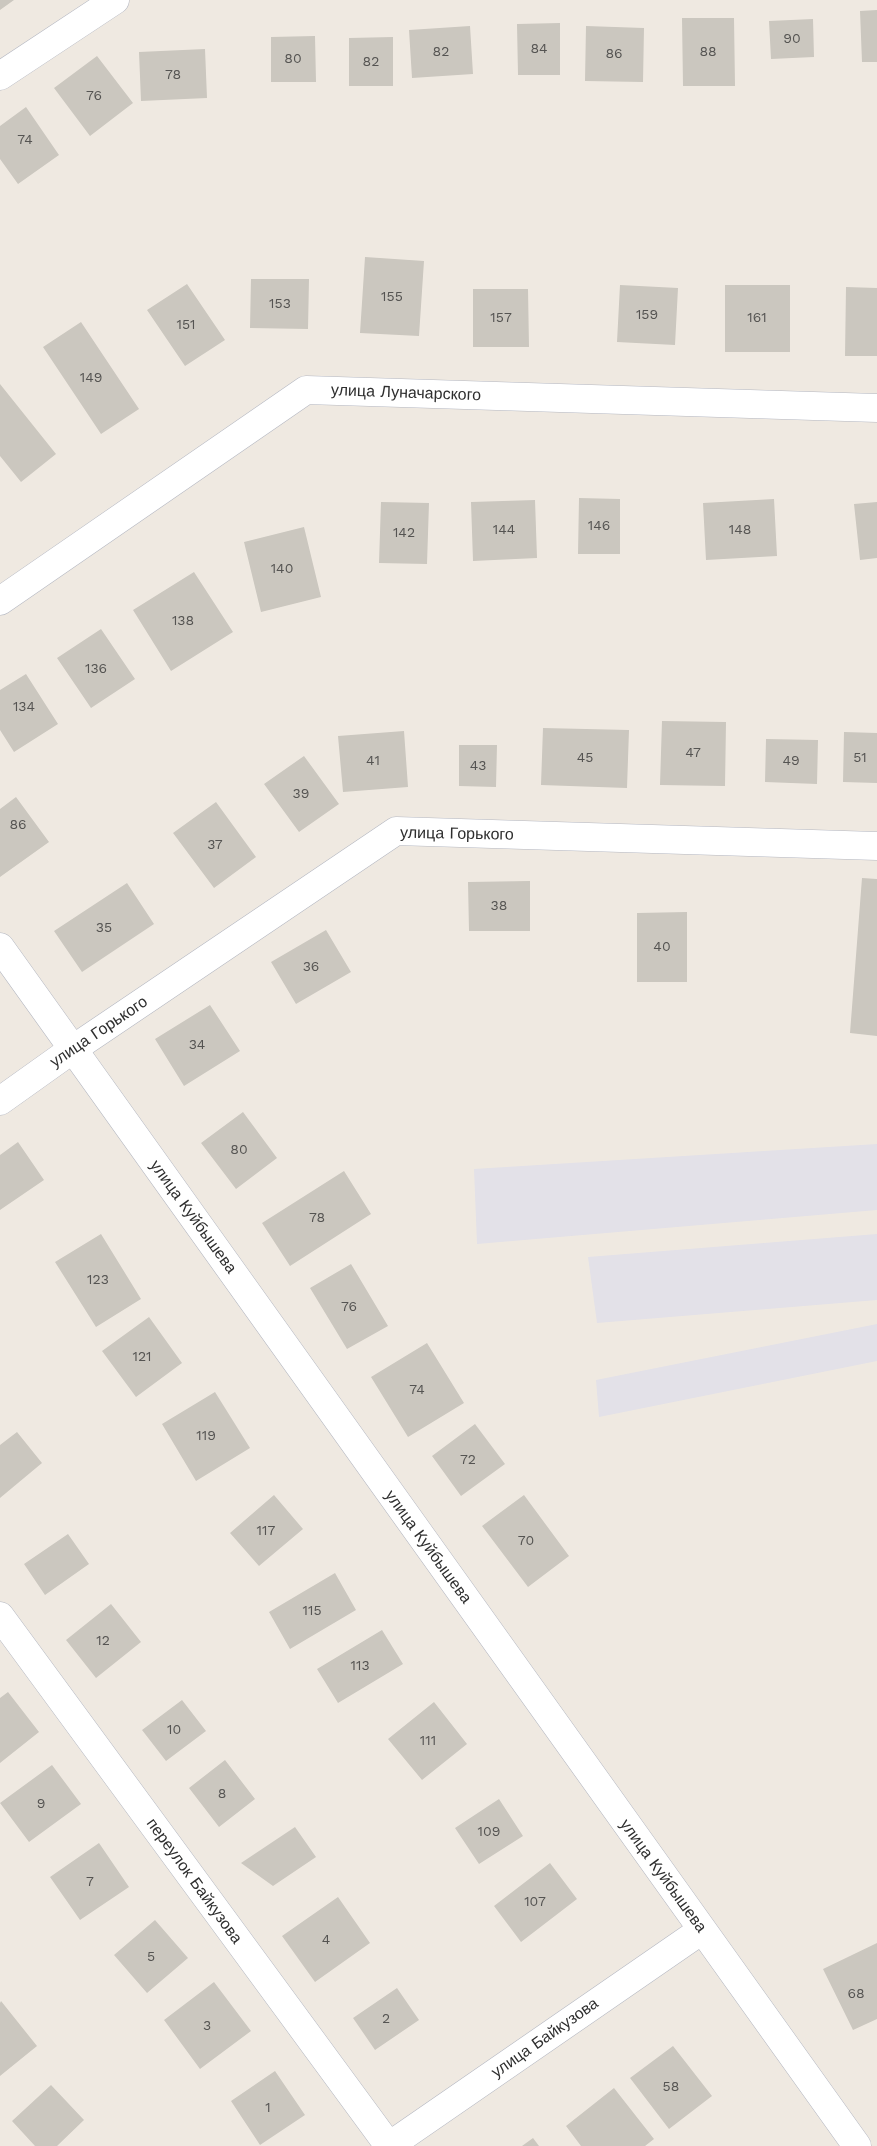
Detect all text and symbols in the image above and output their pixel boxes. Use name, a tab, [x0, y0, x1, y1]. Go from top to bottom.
house number: 90	[783, 31, 801, 47]
house number: 84	[530, 41, 548, 57]
house number: 82	[433, 44, 449, 60]
house number: 88	[699, 44, 717, 60]
house number: 86	[605, 46, 623, 62]
house number: 80	[284, 51, 302, 67]
house number: 82	[363, 54, 379, 70]
house number: 78	[165, 67, 181, 83]
house number: 76	[86, 88, 102, 104]
house number: 74	[17, 132, 33, 148]
house number: 155	[381, 289, 403, 305]
house number: 153	[269, 296, 291, 312]
house number: 159	[636, 307, 658, 323]
house number: 157	[490, 310, 512, 326]
house number: 161	[747, 310, 767, 326]
house number: 151	[176, 317, 196, 333]
house number: 149	[80, 370, 102, 386]
street label: улица Луначарского	[331, 381, 481, 405]
house number: 146	[588, 518, 610, 534]
house number: 144	[493, 522, 515, 538]
house number: 148	[729, 522, 751, 538]
house number: 142	[393, 525, 415, 541]
house number: 140	[271, 561, 293, 577]
house number: 138	[172, 613, 194, 629]
house number: 136	[85, 661, 107, 677]
house number: 134	[13, 699, 35, 715]
house number: 47	[685, 745, 701, 761]
house number: 45	[577, 750, 593, 766]
house number: 51	[853, 750, 867, 766]
house number: 41	[366, 753, 380, 769]
house number: 49	[782, 753, 800, 769]
house number: 43	[470, 758, 486, 774]
house number: 39	[293, 786, 309, 802]
house number: 86	[9, 817, 27, 833]
street label: улица Горького	[400, 823, 514, 845]
house number: 37	[207, 837, 223, 853]
house number: 38	[491, 898, 507, 914]
house number: 35	[96, 920, 112, 936]
house number: 40	[653, 939, 671, 955]
house number: 36	[303, 959, 319, 975]
street label: улица Горького	[47, 992, 151, 1072]
house number: 34	[189, 1037, 205, 1053]
house number: 80	[230, 1142, 248, 1158]
street label: улица Куйбышева	[145, 1157, 241, 1277]
house number: 78	[309, 1210, 325, 1226]
house number: 123	[87, 1272, 109, 1288]
house number: 76	[341, 1299, 357, 1315]
house number: 121	[132, 1349, 152, 1365]
house number: 74	[409, 1382, 425, 1398]
house number: 119	[196, 1428, 216, 1444]
house number: 72	[460, 1452, 476, 1468]
street label: улица Куйбышева	[380, 1487, 476, 1607]
house number: 117	[257, 1523, 275, 1539]
house number: 70	[518, 1533, 534, 1549]
house number: 115	[302, 1603, 322, 1619]
house number: 12	[96, 1633, 110, 1649]
house number: 113	[350, 1658, 370, 1674]
house number: 10	[167, 1722, 181, 1738]
house number: 111	[420, 1733, 436, 1749]
house number: 8	[218, 1786, 226, 1802]
house number: 9	[37, 1796, 45, 1812]
street label: переулок Байкузова	[142, 1814, 246, 1948]
street label: улица Куйбышева	[615, 1816, 711, 1936]
house number: 109	[478, 1824, 500, 1840]
house number: 7	[86, 1874, 94, 1890]
house number: 107	[524, 1894, 546, 1910]
house number: 4	[322, 1932, 330, 1948]
house number: 5	[147, 1949, 155, 1965]
house number: 68	[847, 1986, 865, 2002]
street label: улица Байкузова	[488, 1994, 602, 2082]
house number: 2	[382, 2011, 390, 2027]
house number: 3	[203, 2018, 211, 2034]
house number: 58	[663, 2079, 679, 2095]
house number: 1	[265, 2100, 271, 2116]

